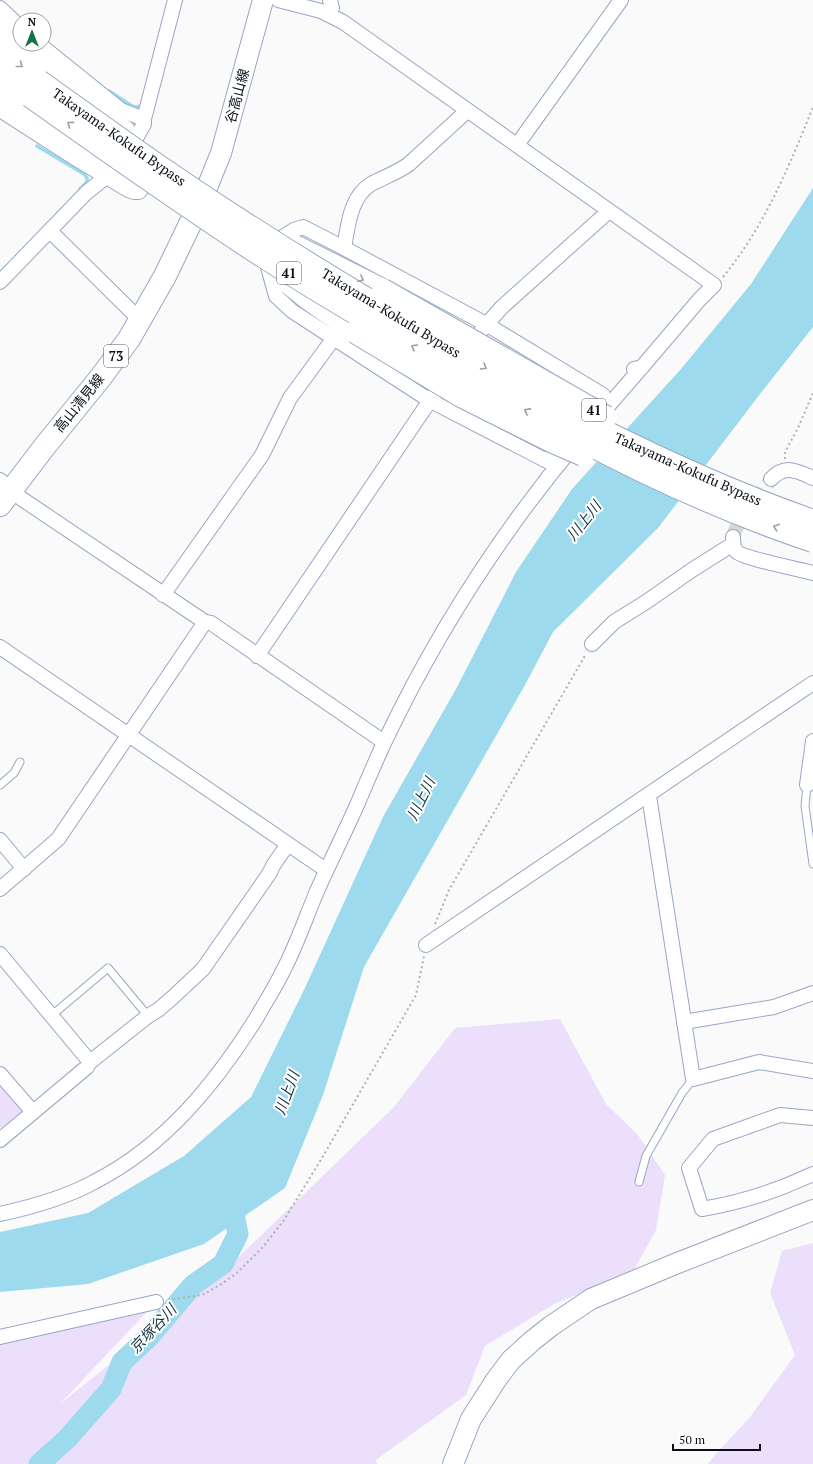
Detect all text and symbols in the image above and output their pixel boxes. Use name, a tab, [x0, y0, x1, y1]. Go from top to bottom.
north arrow	[12, 12, 52, 52]
text: N	[28, 15, 37, 29]
one-way arrow	[15, 61, 22, 68]
street label: 谷高山線	[220, 66, 253, 125]
street label: Takayama-Kokufu Bypass	[49, 83, 190, 190]
one-way arrow	[67, 121, 74, 129]
road number: 41	[277, 262, 301, 284]
street label: Takayama-Kokufu Bypass	[318, 263, 464, 362]
one-way arrow	[357, 274, 365, 282]
one-way arrow	[411, 344, 418, 352]
road number: 73	[104, 345, 128, 367]
one-way arrow	[480, 363, 487, 370]
street label: 高山清見線	[49, 370, 108, 436]
road number: 41	[582, 399, 606, 421]
one-way arrow	[524, 408, 531, 416]
street label: Takayama-Kokufu Bypass	[612, 427, 765, 510]
water label: 川上川	[561, 495, 606, 544]
one-way arrow	[773, 524, 780, 532]
water label: 川上川	[401, 772, 440, 823]
water label: 川上川	[269, 1066, 304, 1117]
water label: 京塚谷川	[124, 1298, 181, 1357]
scale bar	[673, 1426, 760, 1452]
text: 50 m	[679, 1432, 706, 1447]

